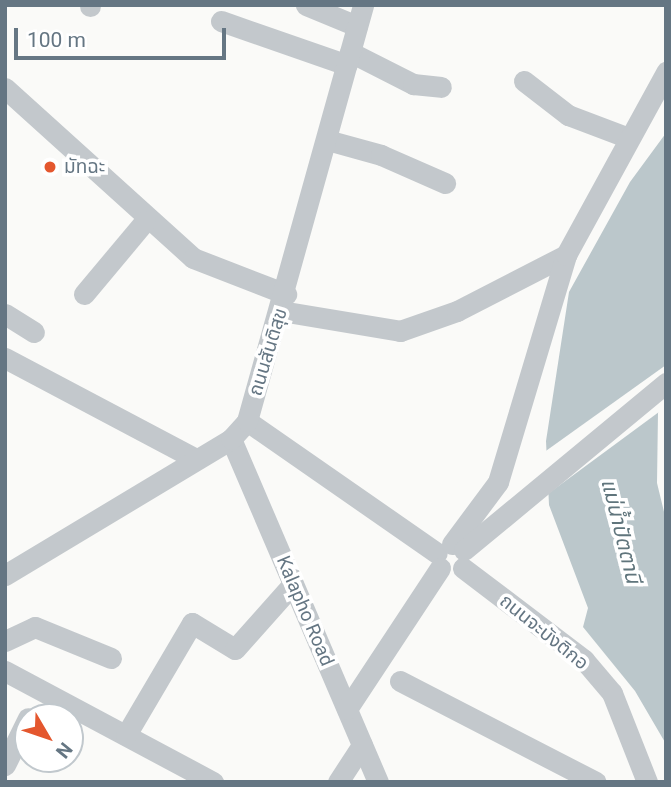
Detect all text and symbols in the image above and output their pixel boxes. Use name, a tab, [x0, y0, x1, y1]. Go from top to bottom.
scale bar	[18, 14, 229, 58]
text: 100 m	[27, 28, 86, 52]
place label: มัทฉะ	[64, 156, 105, 178]
marker: มัทฉะ	[42, 159, 58, 175]
street label: ถนนสันติสุข	[244, 305, 292, 399]
water label: แม่น้ำปัตตานี	[596, 476, 646, 586]
street label: Kalapho Road	[272, 552, 338, 670]
street label: ถนนจะบังติกอ	[495, 589, 593, 675]
north arrow	[14, 703, 84, 773]
text: N	[51, 738, 77, 763]

